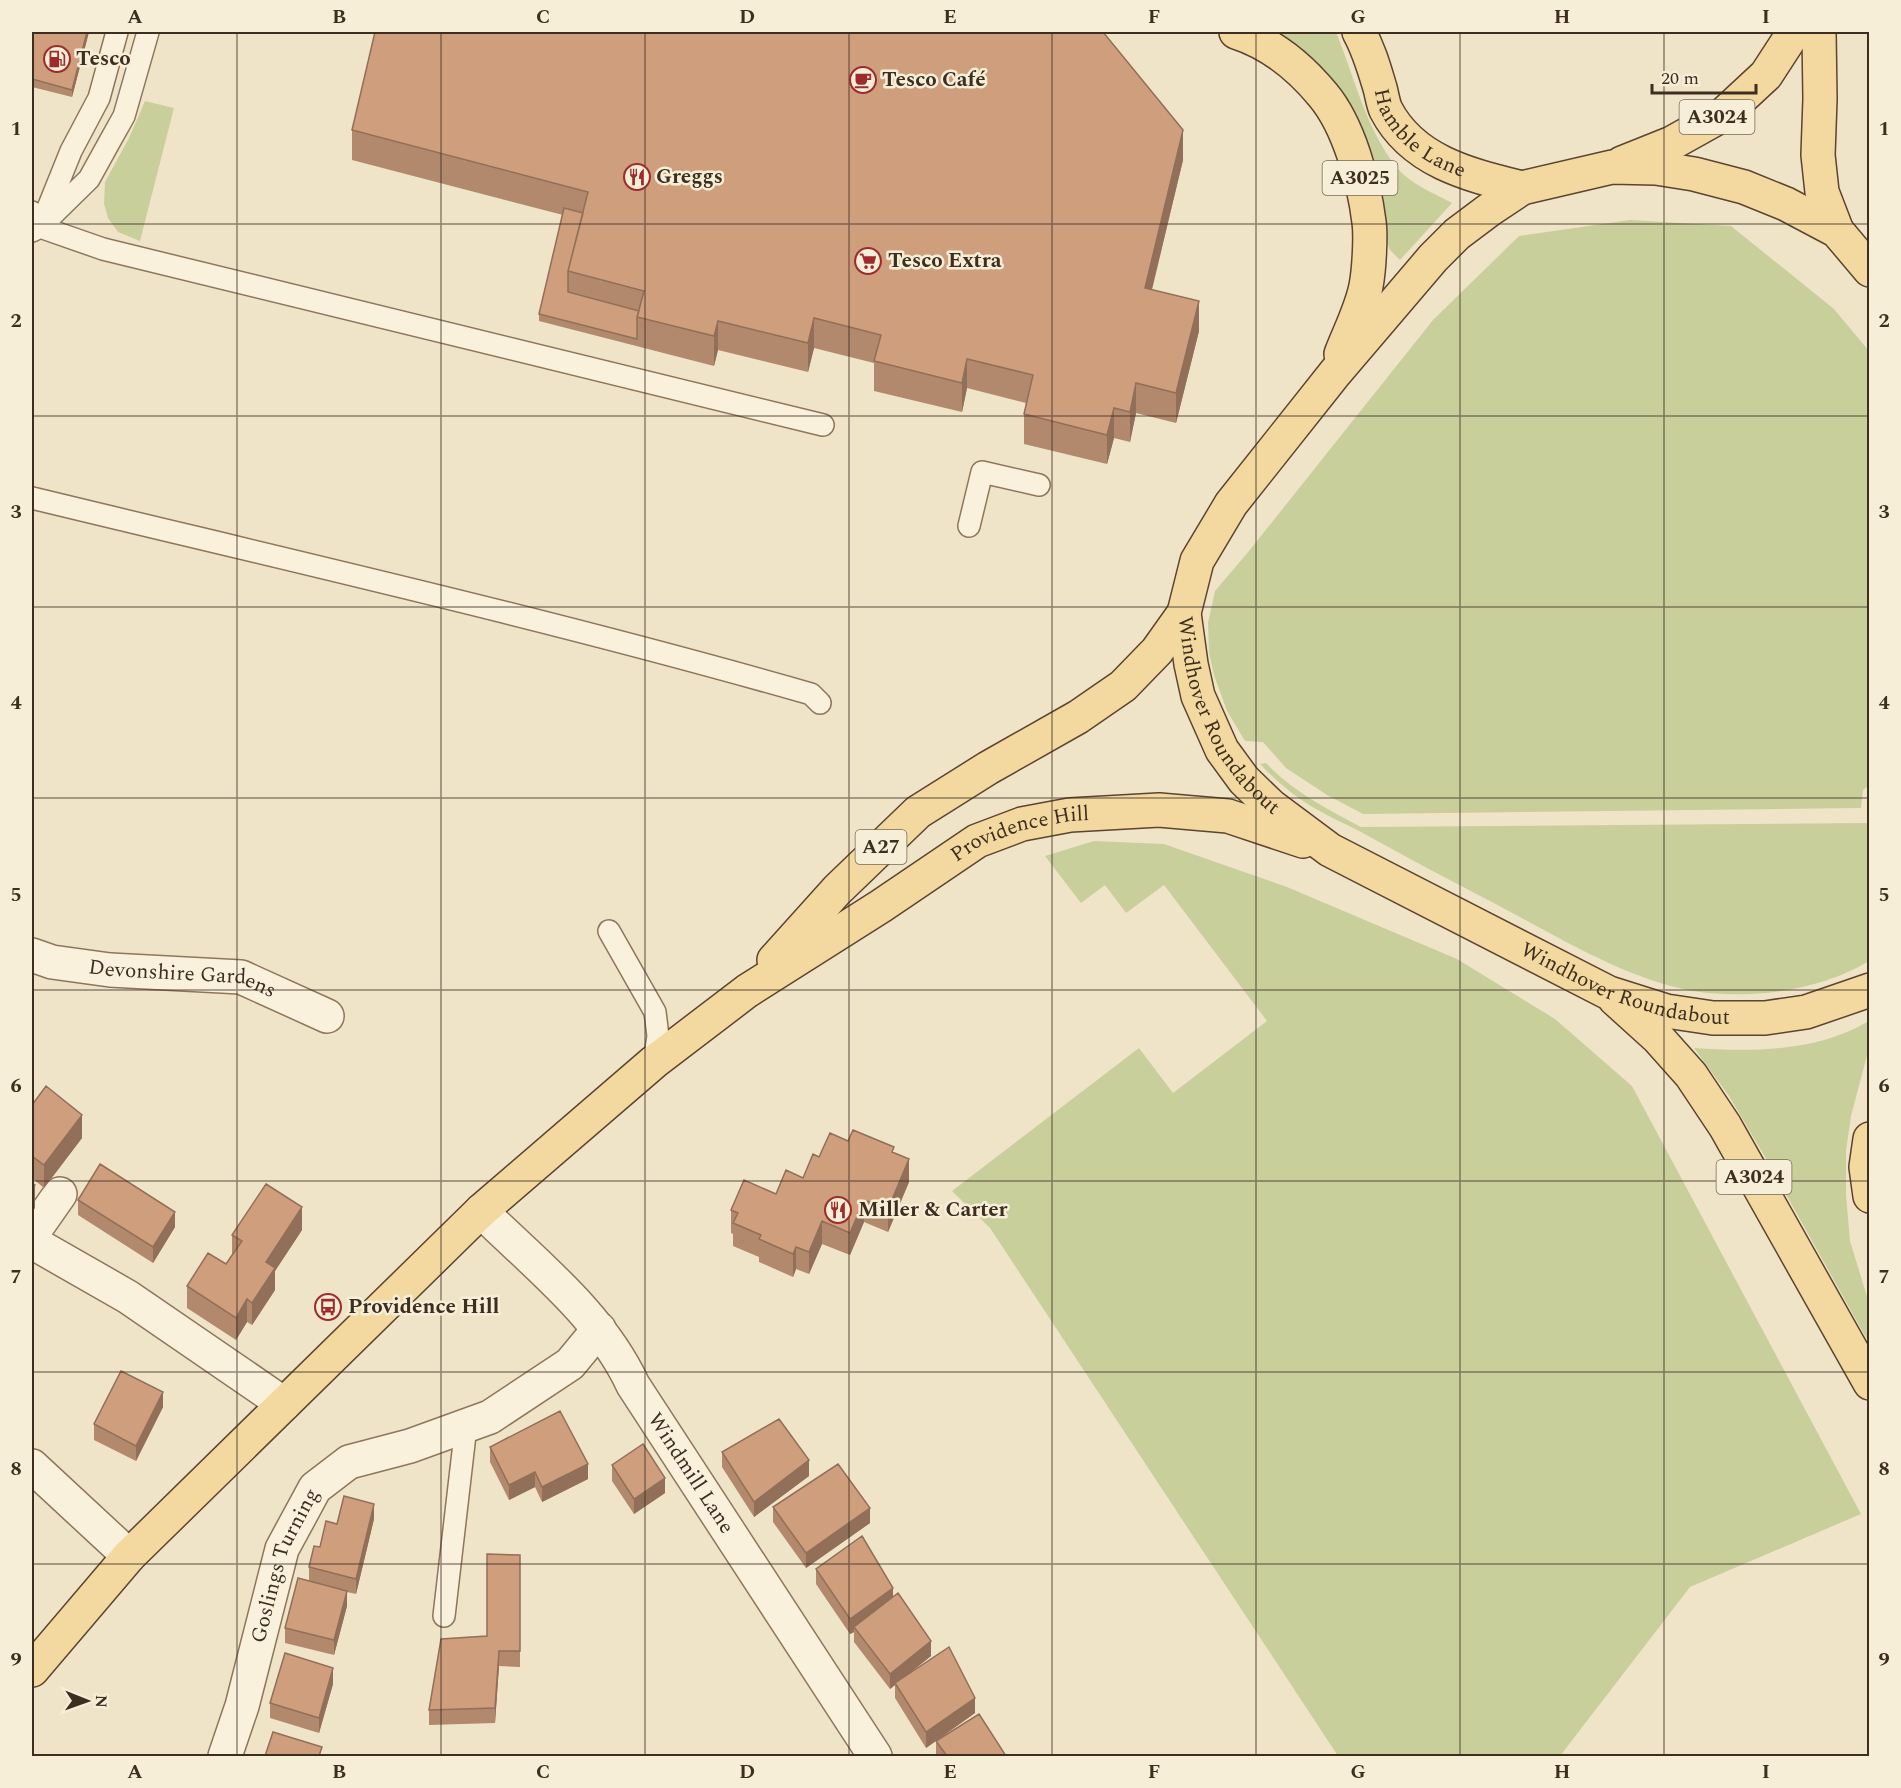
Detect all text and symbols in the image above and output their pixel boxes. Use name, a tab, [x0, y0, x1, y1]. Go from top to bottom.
text: A	[127, 2, 143, 32]
text: B	[332, 2, 346, 32]
text: C	[536, 2, 550, 32]
text: D	[739, 2, 755, 32]
text: E	[943, 2, 957, 32]
text: F	[1148, 2, 1160, 32]
text: G	[1350, 2, 1366, 32]
text: H	[1554, 2, 1570, 32]
text: I	[1762, 2, 1770, 32]
place label: Tesco	[76, 43, 131, 75]
fuel station icon: Tesco	[42, 44, 72, 74]
scale bar	[1652, 57, 1756, 95]
place label: Tesco Café	[882, 64, 986, 96]
cafe icon: Tesco Café	[848, 65, 878, 95]
text: 20 m	[1661, 65, 1699, 92]
street label: Hamble Lane	[1365, 85, 1470, 187]
road number: A3024	[1680, 100, 1754, 134]
text: 1	[10, 114, 22, 144]
text: 1	[1878, 114, 1890, 144]
place label: Greggs	[656, 161, 723, 193]
road number: A3025	[1322, 161, 1398, 195]
restaurant icon: Greggs	[622, 162, 652, 192]
place label: Tesco Extra	[888, 245, 1002, 277]
supermarket icon: Tesco Extra	[853, 246, 883, 276]
text: 2	[10, 306, 22, 336]
text: 2	[1878, 306, 1890, 336]
text: 3	[10, 497, 22, 527]
text: 3	[1878, 497, 1890, 527]
street label: Windhover Roundabout	[1169, 614, 1286, 823]
text: 4	[10, 688, 22, 718]
text: 4	[1878, 688, 1890, 718]
street label: Providence Hill	[944, 798, 1090, 871]
road number: A27	[856, 830, 906, 864]
text: 5	[10, 880, 22, 910]
text: 5	[1878, 880, 1890, 910]
street label: Windhover Roundabout	[1515, 934, 1730, 1034]
street label: Devonshire Gardens	[86, 951, 281, 1007]
text: 6	[10, 1071, 22, 1101]
text: 6	[1878, 1071, 1890, 1101]
road number: A3024	[1716, 1160, 1792, 1194]
place label: Miller & Carter	[858, 1194, 1008, 1226]
restaurant icon: Miller & Carter	[823, 1195, 853, 1225]
text: 7	[10, 1262, 22, 1292]
text: 7	[1878, 1262, 1890, 1292]
place label: Providence Hill	[348, 1291, 500, 1323]
bus stop icon: Providence Hill	[313, 1292, 343, 1322]
street label: Windmill Lane	[639, 1406, 742, 1540]
text: 8	[10, 1454, 22, 1484]
text: 8	[1878, 1454, 1890, 1484]
street label: Goslings Turning	[243, 1483, 328, 1646]
text: 9	[10, 1645, 22, 1675]
text: 9	[1878, 1645, 1890, 1675]
north arrow	[57, 1671, 117, 1731]
text: N	[89, 1695, 113, 1708]
text: A	[127, 1757, 143, 1787]
text: B	[332, 1757, 346, 1787]
text: C	[536, 1757, 550, 1787]
text: D	[739, 1757, 755, 1787]
text: E	[943, 1757, 957, 1787]
text: F	[1148, 1757, 1160, 1787]
text: G	[1350, 1757, 1366, 1787]
text: H	[1554, 1757, 1570, 1787]
text: I	[1762, 1757, 1770, 1787]

